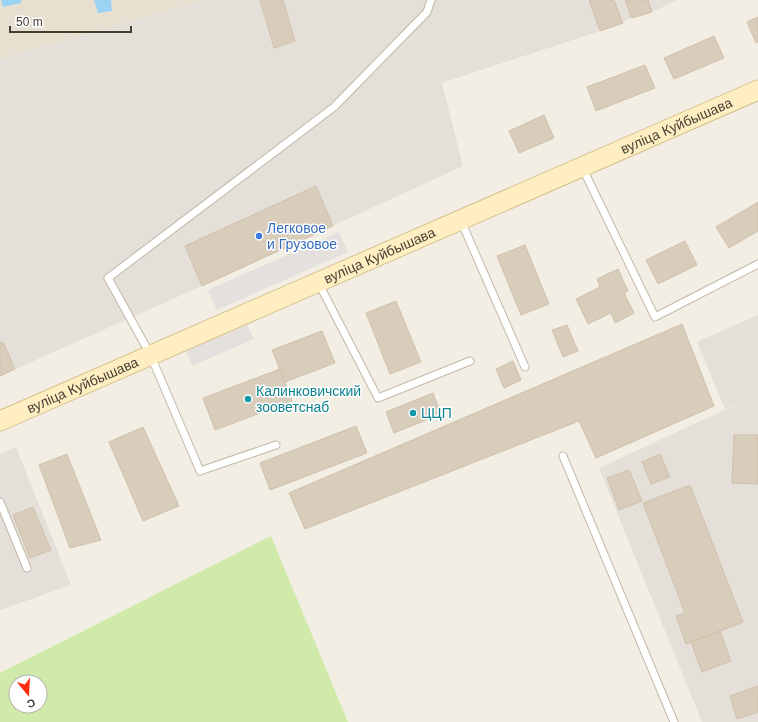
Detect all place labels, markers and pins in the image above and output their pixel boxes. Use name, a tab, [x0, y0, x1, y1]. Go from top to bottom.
place label: Легковое и Грузовое	[267, 220, 337, 252]
marker: Легковое и Грузовое	[254, 231, 264, 241]
place label: Калинковичский зооветснаб	[256, 383, 361, 415]
marker: Калинковичский зооветснаб	[243, 394, 253, 404]
place label: ЦЦП	[421, 405, 452, 421]
marker: ЦЦП	[408, 408, 418, 418]

